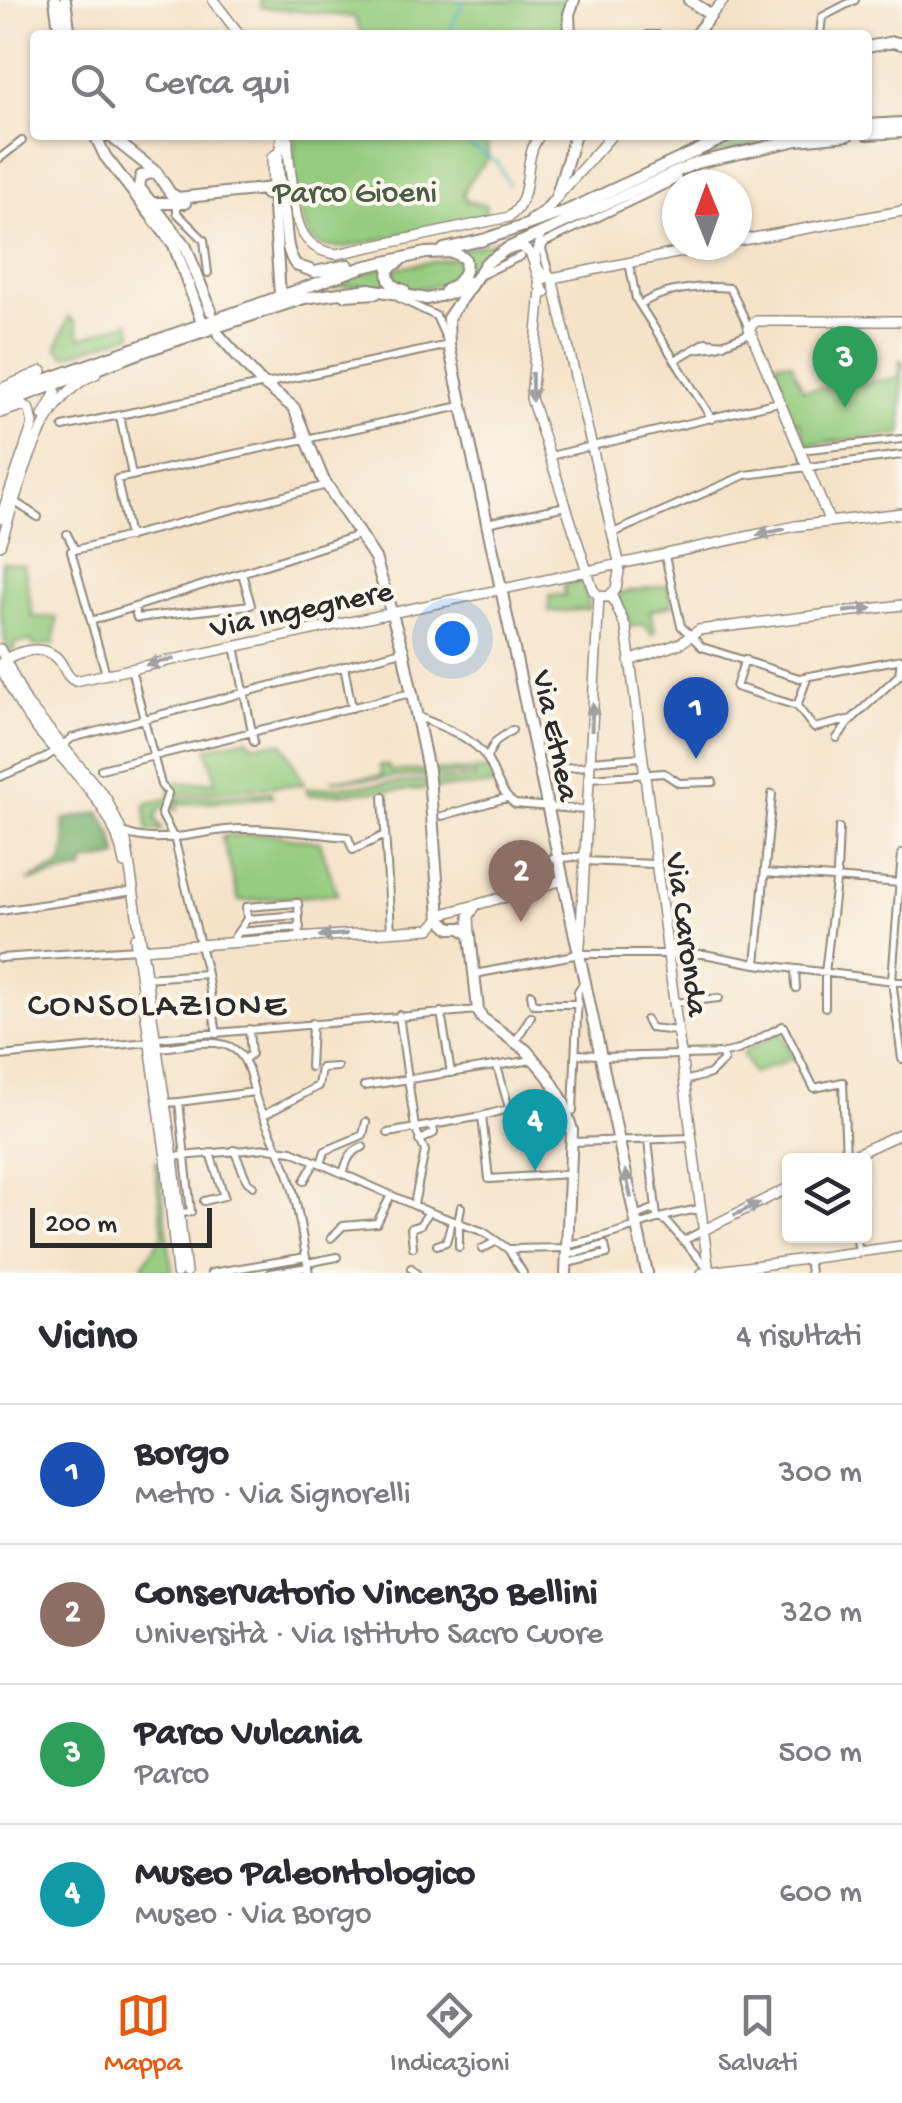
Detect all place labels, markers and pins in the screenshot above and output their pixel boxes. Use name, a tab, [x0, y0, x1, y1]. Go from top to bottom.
pin: 3	[812, 326, 878, 408]
pin: 1	[664, 676, 728, 759]
pin: 2	[488, 840, 554, 922]
pin: 4	[502, 1088, 568, 1171]

